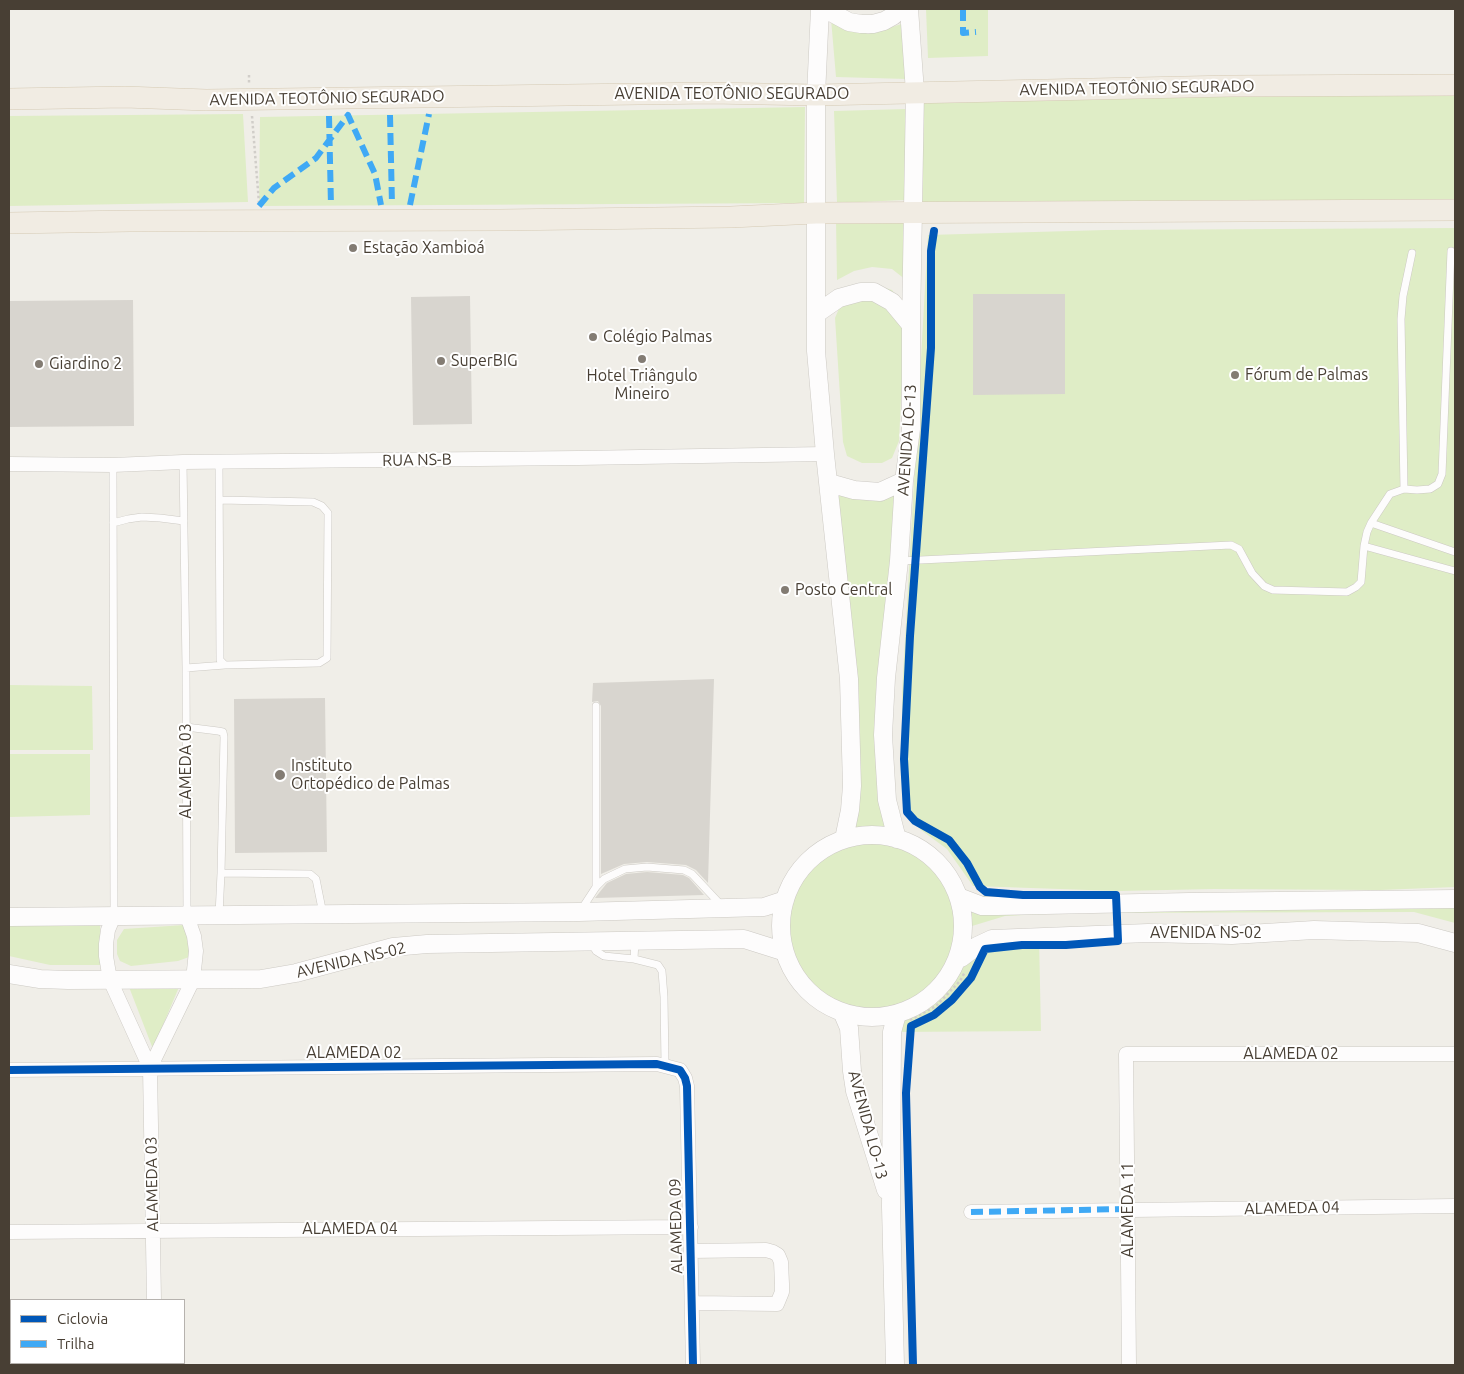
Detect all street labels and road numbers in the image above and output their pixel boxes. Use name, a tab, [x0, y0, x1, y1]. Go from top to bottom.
street label: AVENIDA TEOTÔNIO SEGURADO	[1019, 76, 1255, 100]
street label: AVENIDA TEOTÔNIO SEGURADO	[614, 84, 850, 104]
street label: AVENIDA TEOTÔNIO SEGURADO	[209, 86, 445, 110]
street label: AVENIDA LO-13	[894, 383, 920, 497]
street label: RUA NS-B	[382, 450, 452, 470]
street label: ALAMEDA 03	[176, 723, 196, 819]
street label: AVENIDA NS-02	[1150, 923, 1262, 943]
street label: AVENIDA NS-02	[294, 938, 408, 982]
street label: ALAMEDA 02	[306, 1043, 402, 1063]
street label: ALAMEDA 02	[1243, 1044, 1339, 1064]
street label: AVENIDA LO-13	[844, 1068, 892, 1182]
street label: ALAMEDA 03	[142, 1136, 162, 1232]
street label: ALAMEDA 11	[1118, 1162, 1138, 1258]
street label: ALAMEDA 09	[666, 1178, 686, 1274]
street label: ALAMEDA 04	[1244, 1198, 1340, 1218]
street label: ALAMEDA 04	[302, 1219, 398, 1239]

